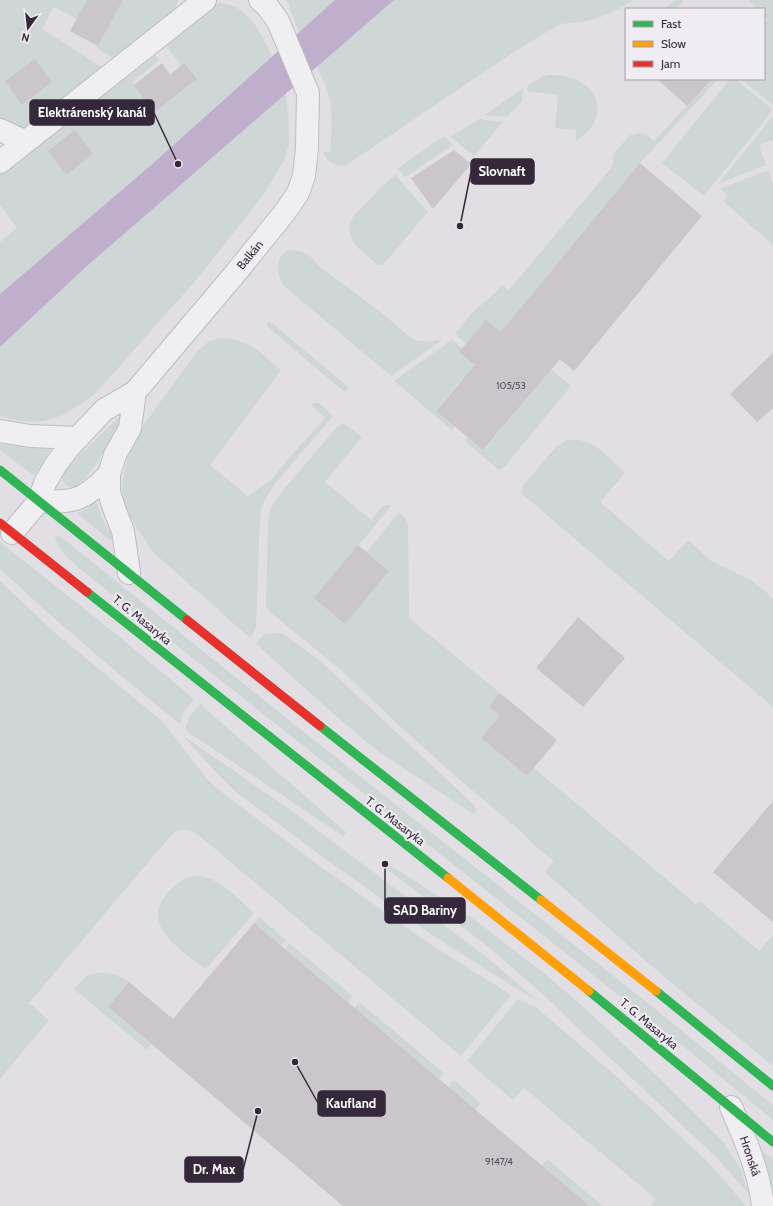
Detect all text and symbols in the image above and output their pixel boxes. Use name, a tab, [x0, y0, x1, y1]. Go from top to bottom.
north arrow	[8, 8, 48, 48]
legend	[625, 8, 765, 80]
text: Fast	[661, 16, 681, 31]
text: N	[20, 30, 31, 45]
text: Slow	[661, 36, 686, 51]
text: Jam	[660, 56, 680, 71]
callout: Elektrárenský kanál	[30, 100, 154, 125]
text: Elektrárenský kanál	[38, 104, 147, 120]
callout: Slovnaft	[471, 159, 534, 184]
text: Slovnaft	[478, 163, 526, 179]
street label: Balkán	[233, 237, 266, 272]
house number: 105/53	[496, 379, 526, 392]
street label: T. G. Masaryka	[110, 591, 175, 648]
street label: T. G. Masaryka	[363, 793, 428, 849]
callout: SAD Bariny	[385, 898, 465, 923]
text: SAD Bariny	[393, 902, 457, 918]
street label: T. G. Masaryka	[617, 995, 682, 1052]
callout: Kaufland	[318, 1091, 385, 1116]
text: Kaufland	[326, 1095, 376, 1111]
street label: Hronská	[737, 1134, 764, 1178]
house number: 9147/4	[485, 1155, 513, 1168]
callout: Dr. Max	[185, 1157, 243, 1182]
text: Dr. Max	[193, 1161, 236, 1177]

